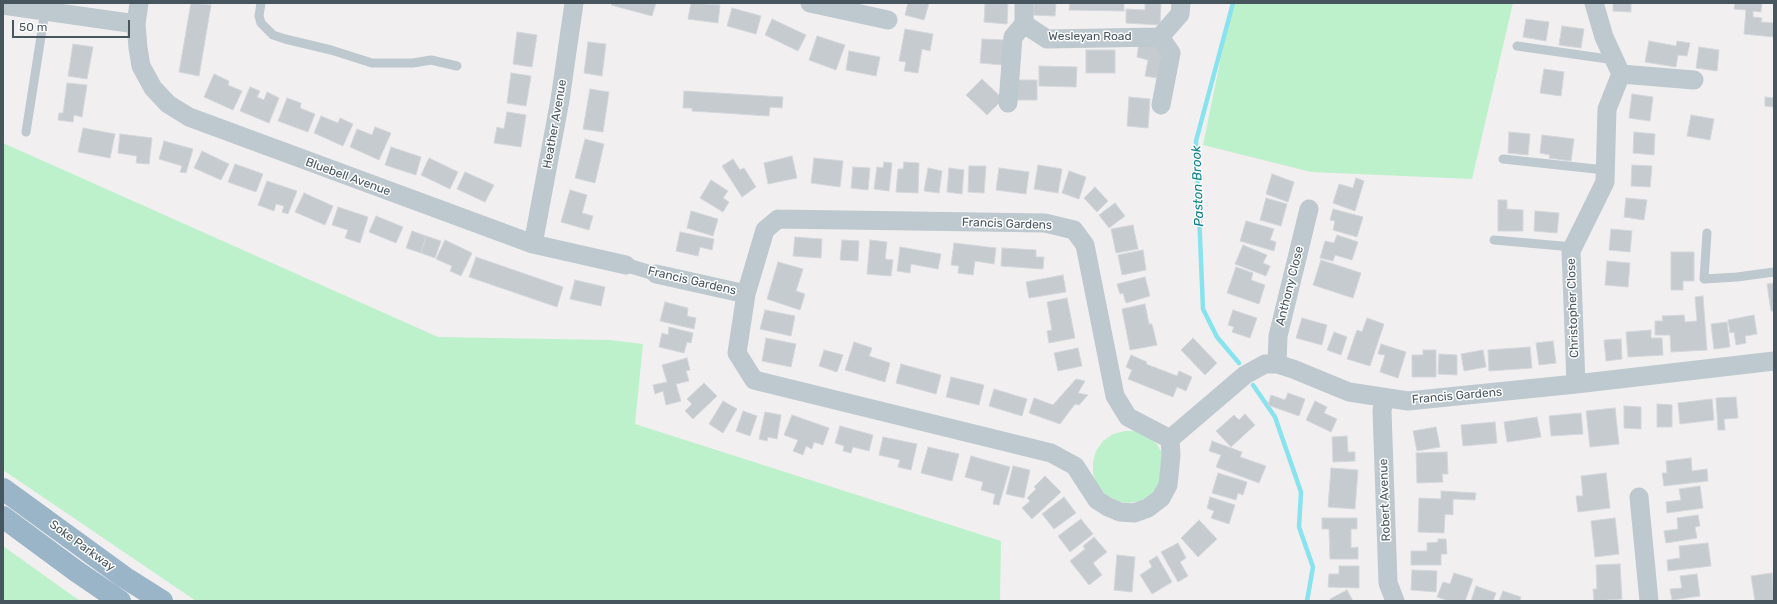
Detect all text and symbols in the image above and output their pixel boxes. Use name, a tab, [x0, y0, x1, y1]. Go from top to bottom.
scale bar	[14, 12, 132, 38]
text: 50 m	[19, 20, 47, 34]
street label: Wesleyan Road	[1048, 30, 1132, 44]
street label: Heather Avenue	[540, 78, 570, 170]
water label: Paston Brook	[1189, 145, 1207, 227]
street label: Bluebell Avenue	[303, 155, 393, 199]
street label: Francis Gardens	[962, 215, 1052, 233]
street label: Anthony Close	[1273, 245, 1307, 327]
street label: Christopher Close	[1564, 258, 1582, 358]
street label: Francis Gardens	[646, 264, 738, 298]
street label: Francis Gardens	[1411, 385, 1503, 407]
street label: Robert Avenue	[1376, 458, 1394, 542]
street label: Soke Parkway	[46, 517, 118, 575]

